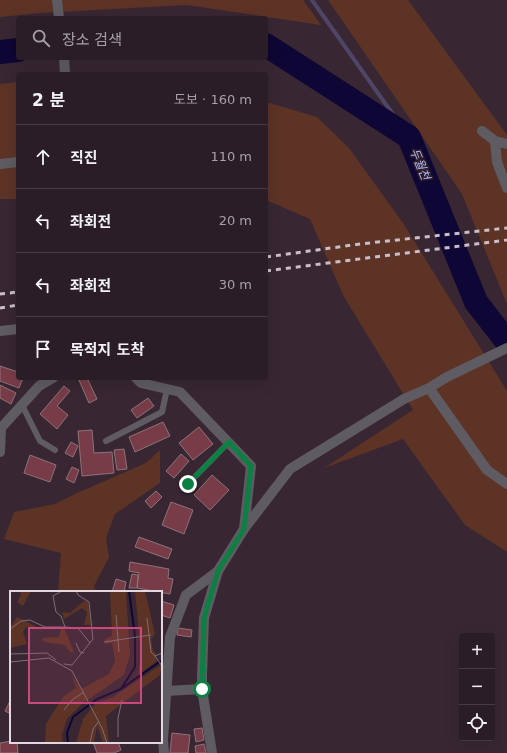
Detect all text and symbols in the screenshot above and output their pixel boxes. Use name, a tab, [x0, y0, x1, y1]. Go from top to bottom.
search box	[16, 16, 268, 60]
icon: search	[30, 27, 52, 49]
text: 장소 검색	[62, 31, 122, 49]
text: 2 분	[32, 90, 65, 110]
text: 도보 · 160 m	[174, 92, 252, 107]
icon: ahead	[32, 146, 54, 168]
water label: 두월천	[407, 146, 433, 184]
text: 직진	[70, 149, 98, 167]
text: 110 m	[210, 149, 252, 164]
icon: left	[32, 210, 54, 232]
text: 좌회전	[70, 213, 111, 231]
text: 20 m	[219, 213, 252, 228]
icon: left	[32, 274, 54, 296]
text: 좌회전	[70, 277, 111, 295]
text: 30 m	[219, 277, 252, 292]
icon: arrive	[32, 338, 54, 360]
text: 목적지 도착	[70, 341, 144, 359]
route end	[179, 475, 197, 493]
inset map	[10, 591, 162, 743]
map controls	[459, 633, 495, 741]
button: +	[459, 633, 495, 669]
button: −	[459, 669, 495, 705]
route start	[193, 680, 211, 698]
button: locate	[459, 705, 495, 741]

